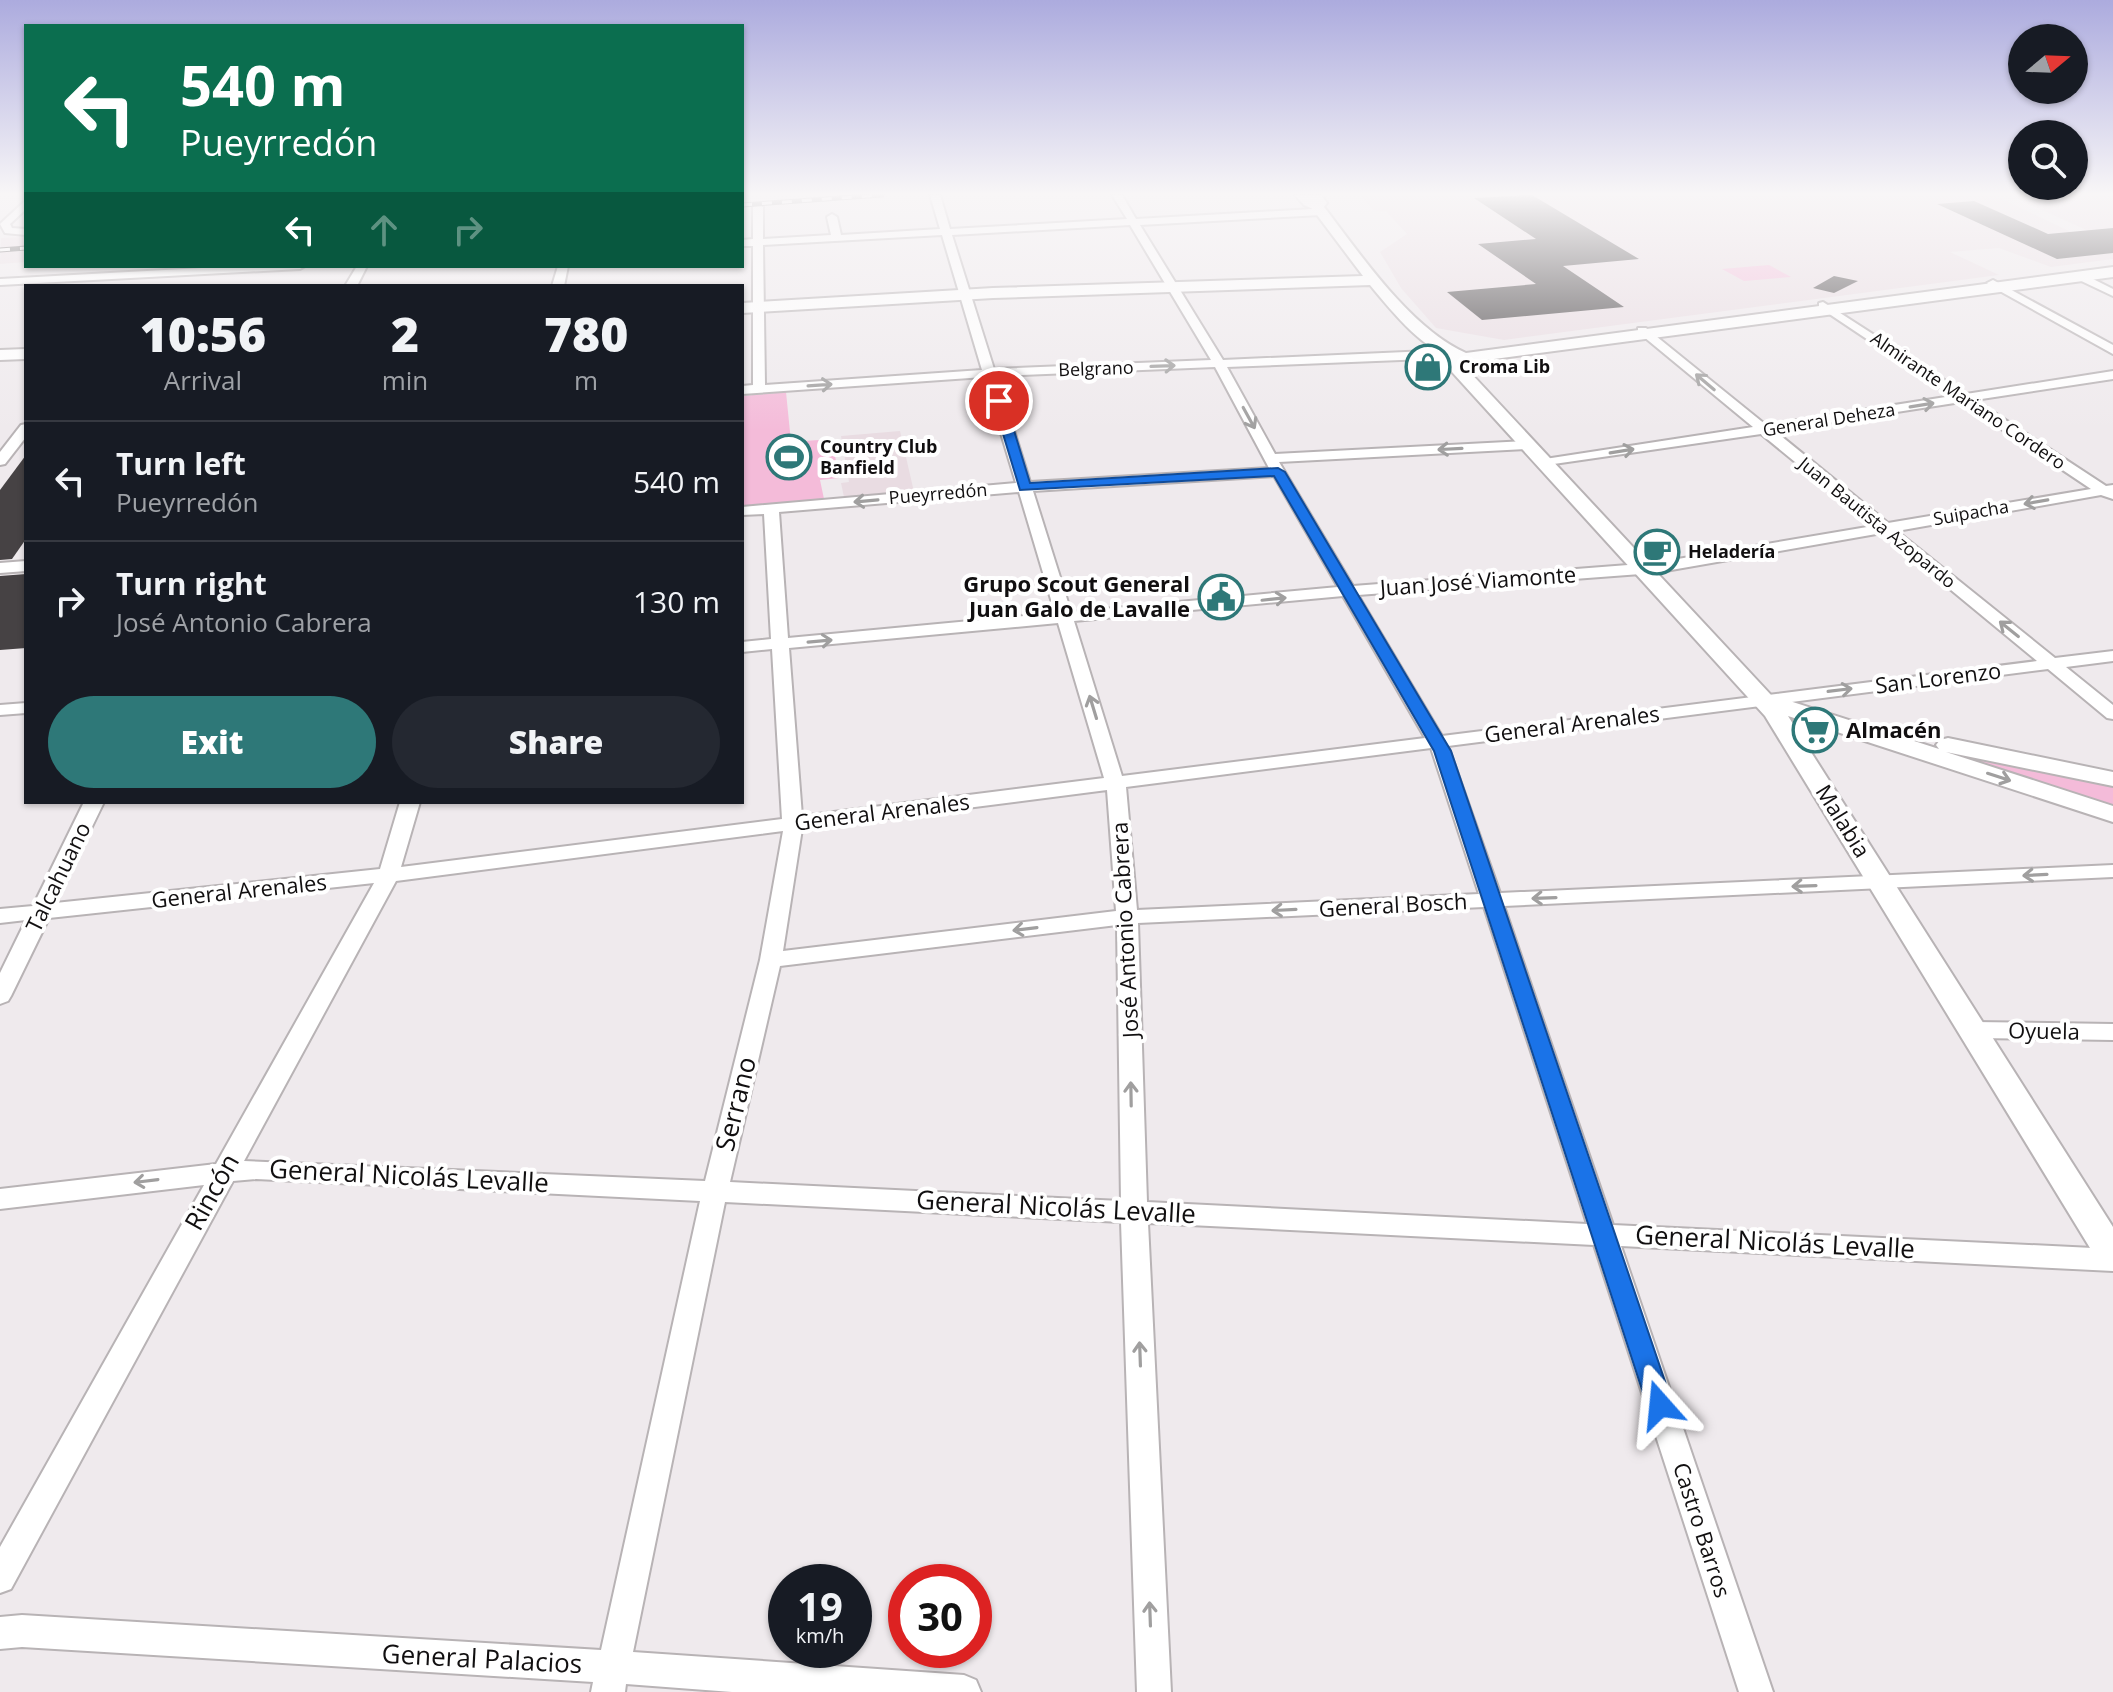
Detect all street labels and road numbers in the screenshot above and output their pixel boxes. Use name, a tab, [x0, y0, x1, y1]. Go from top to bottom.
street label: Almirante Mariano Cordero	[1866, 326, 2071, 474]
street label: Belgrano	[1058, 355, 1134, 381]
street label: General Deheza	[1761, 397, 1897, 441]
street label: Juan Bautista Azopardo	[1792, 450, 1961, 593]
street label: Pueyrredón	[888, 477, 988, 509]
street label: Suipacha	[1931, 494, 2010, 530]
street label: Juan José Viamonte	[1377, 558, 1577, 602]
street label: San Lorenzo	[1873, 654, 2003, 700]
street label: General Arenales	[1483, 697, 1661, 749]
street label: Malabia	[1810, 778, 1878, 863]
street label: General Arenales	[793, 785, 971, 837]
street label: Talcahuano	[18, 817, 97, 936]
street label: José Antonio Cabrera	[1103, 821, 1145, 1041]
street label: General Arenales	[150, 866, 328, 914]
street label: General Bosch	[1318, 885, 1468, 923]
street label: Oyuela	[2008, 1014, 2080, 1046]
street label: Serrano	[706, 1053, 764, 1155]
street label: Rincón	[175, 1147, 247, 1236]
street label: General Nicolás Levalle	[268, 1150, 550, 1200]
street label: General Nicolás Levalle	[915, 1181, 1197, 1231]
street label: General Nicolás Levalle	[1634, 1216, 1916, 1266]
street label: Castro Barros	[1667, 1458, 1739, 1601]
street label: General Palacios	[381, 1635, 583, 1681]

